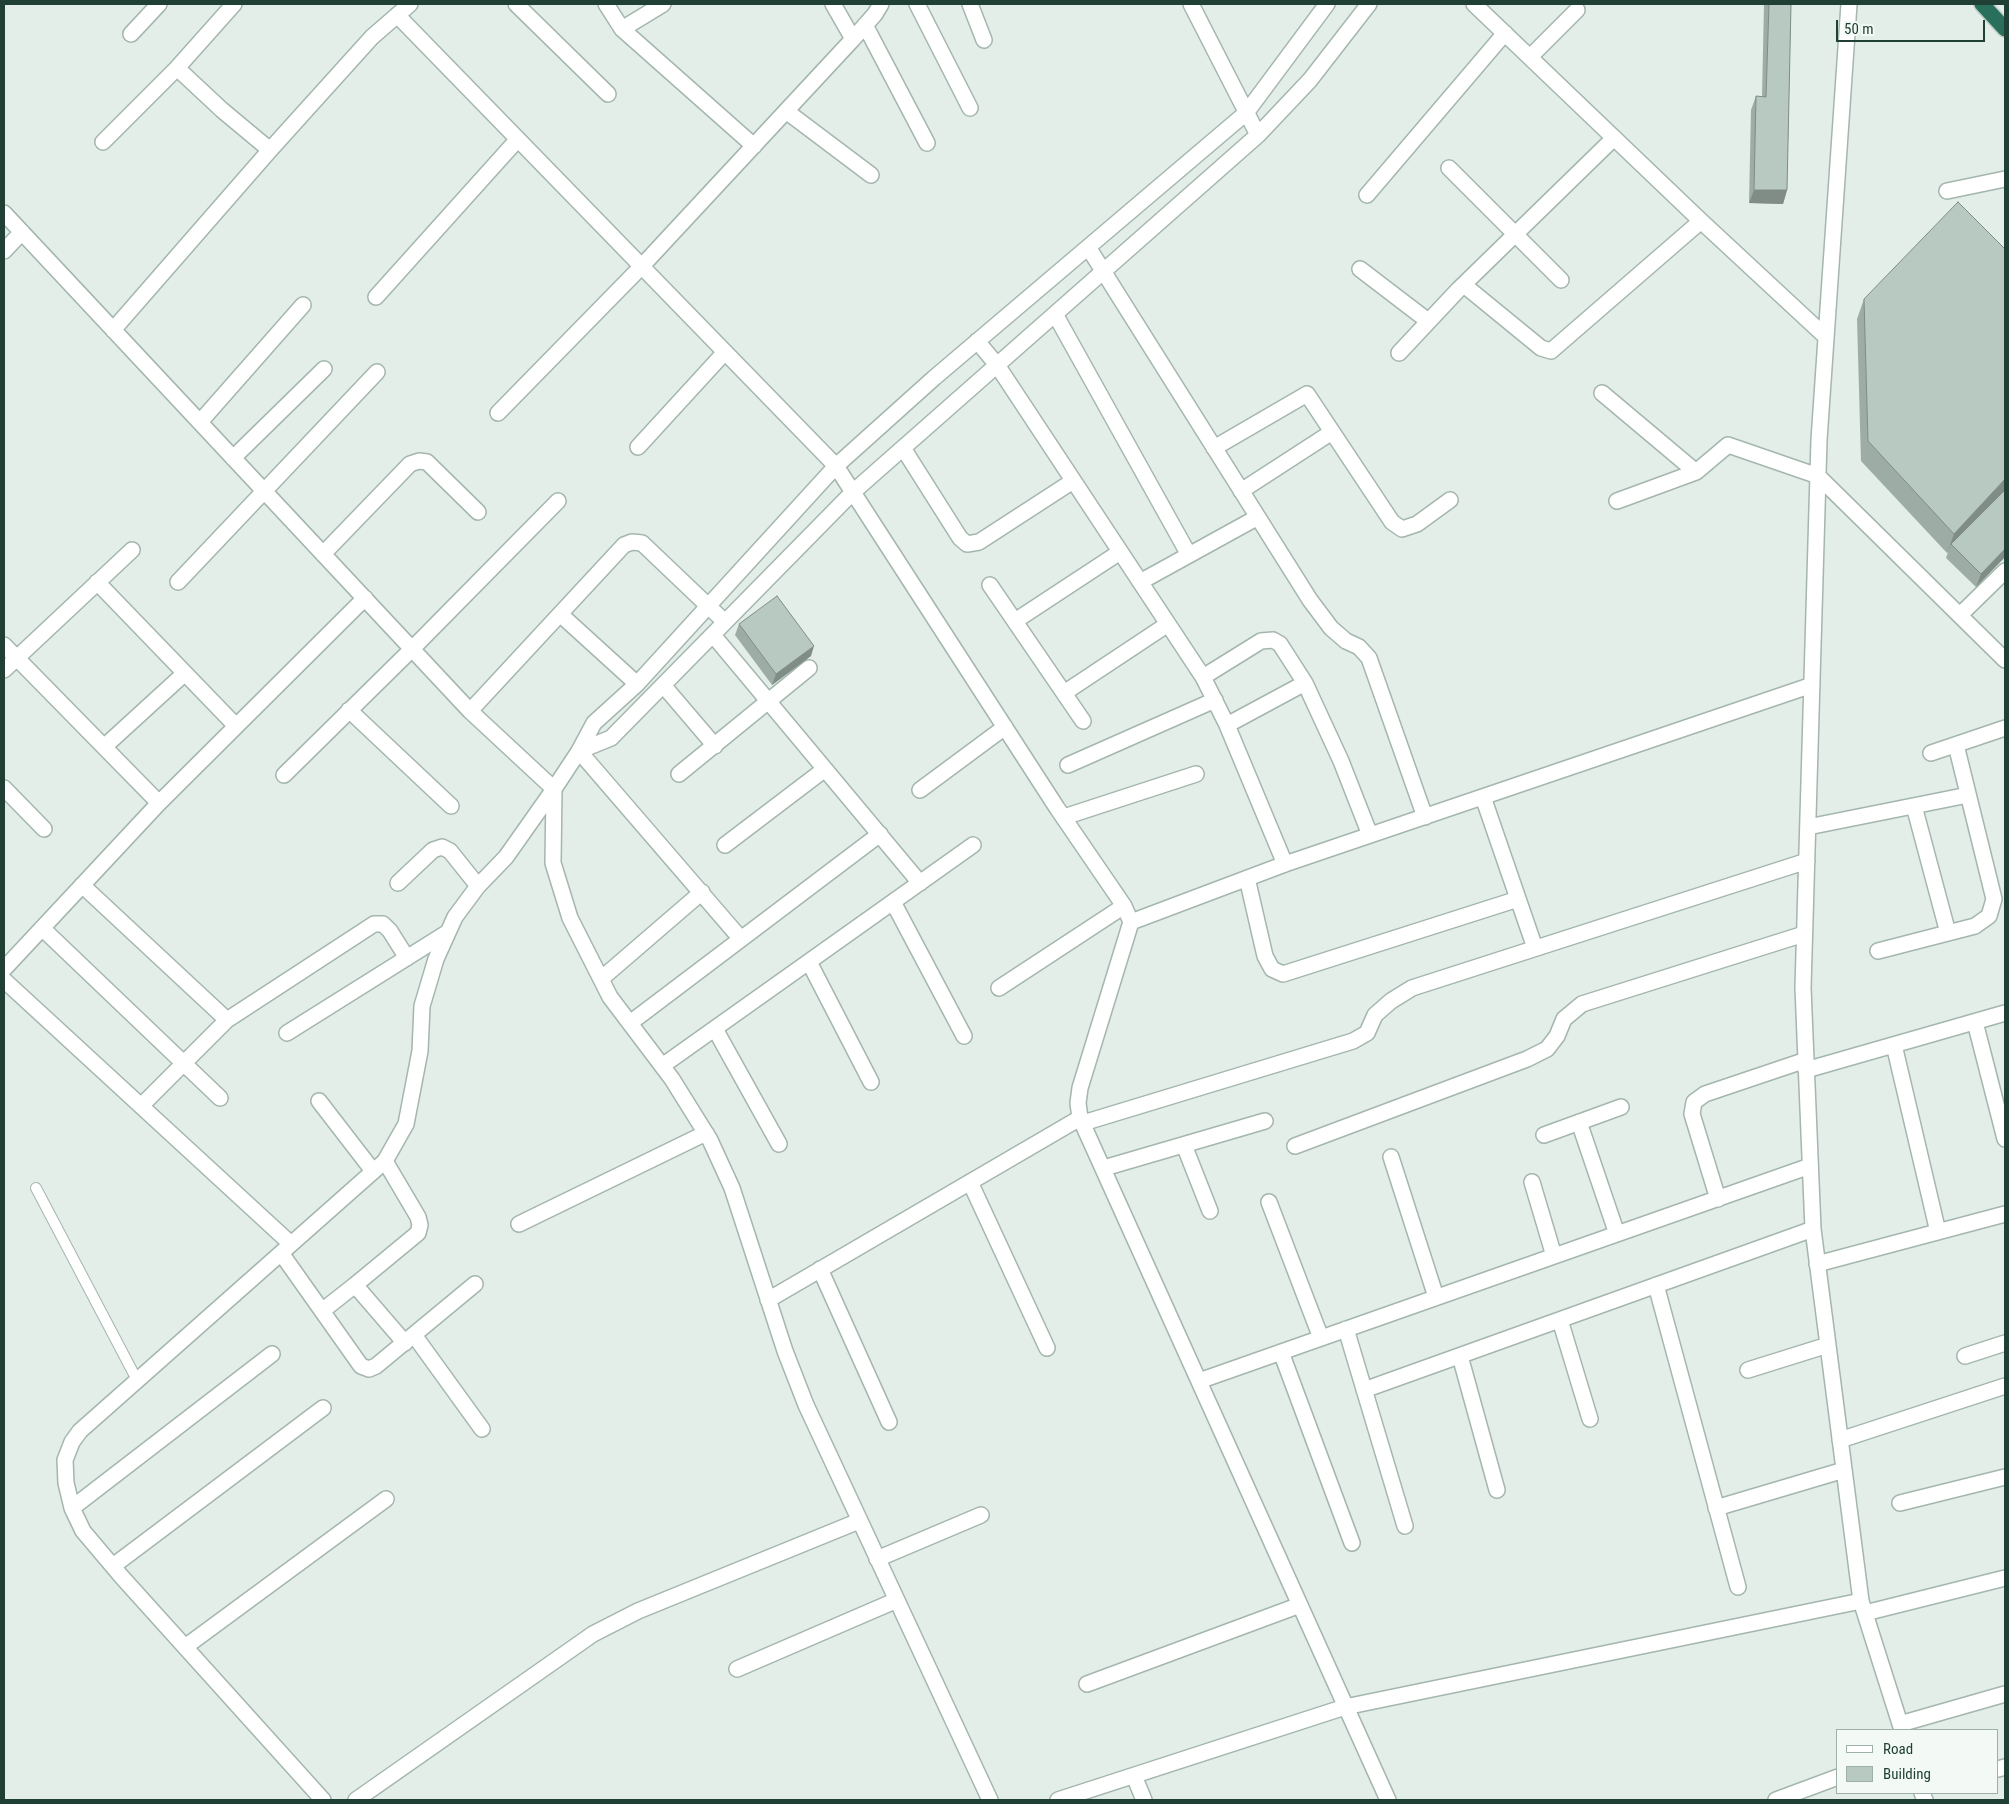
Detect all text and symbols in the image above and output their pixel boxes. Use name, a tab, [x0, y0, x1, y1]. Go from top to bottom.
scale bar	[1839, 10, 1988, 42]
text: 50 m	[1844, 20, 1874, 38]
legend	[1836, 1729, 1999, 1794]
text: Road	[1883, 1740, 1913, 1758]
text: Building	[1883, 1765, 1931, 1783]

